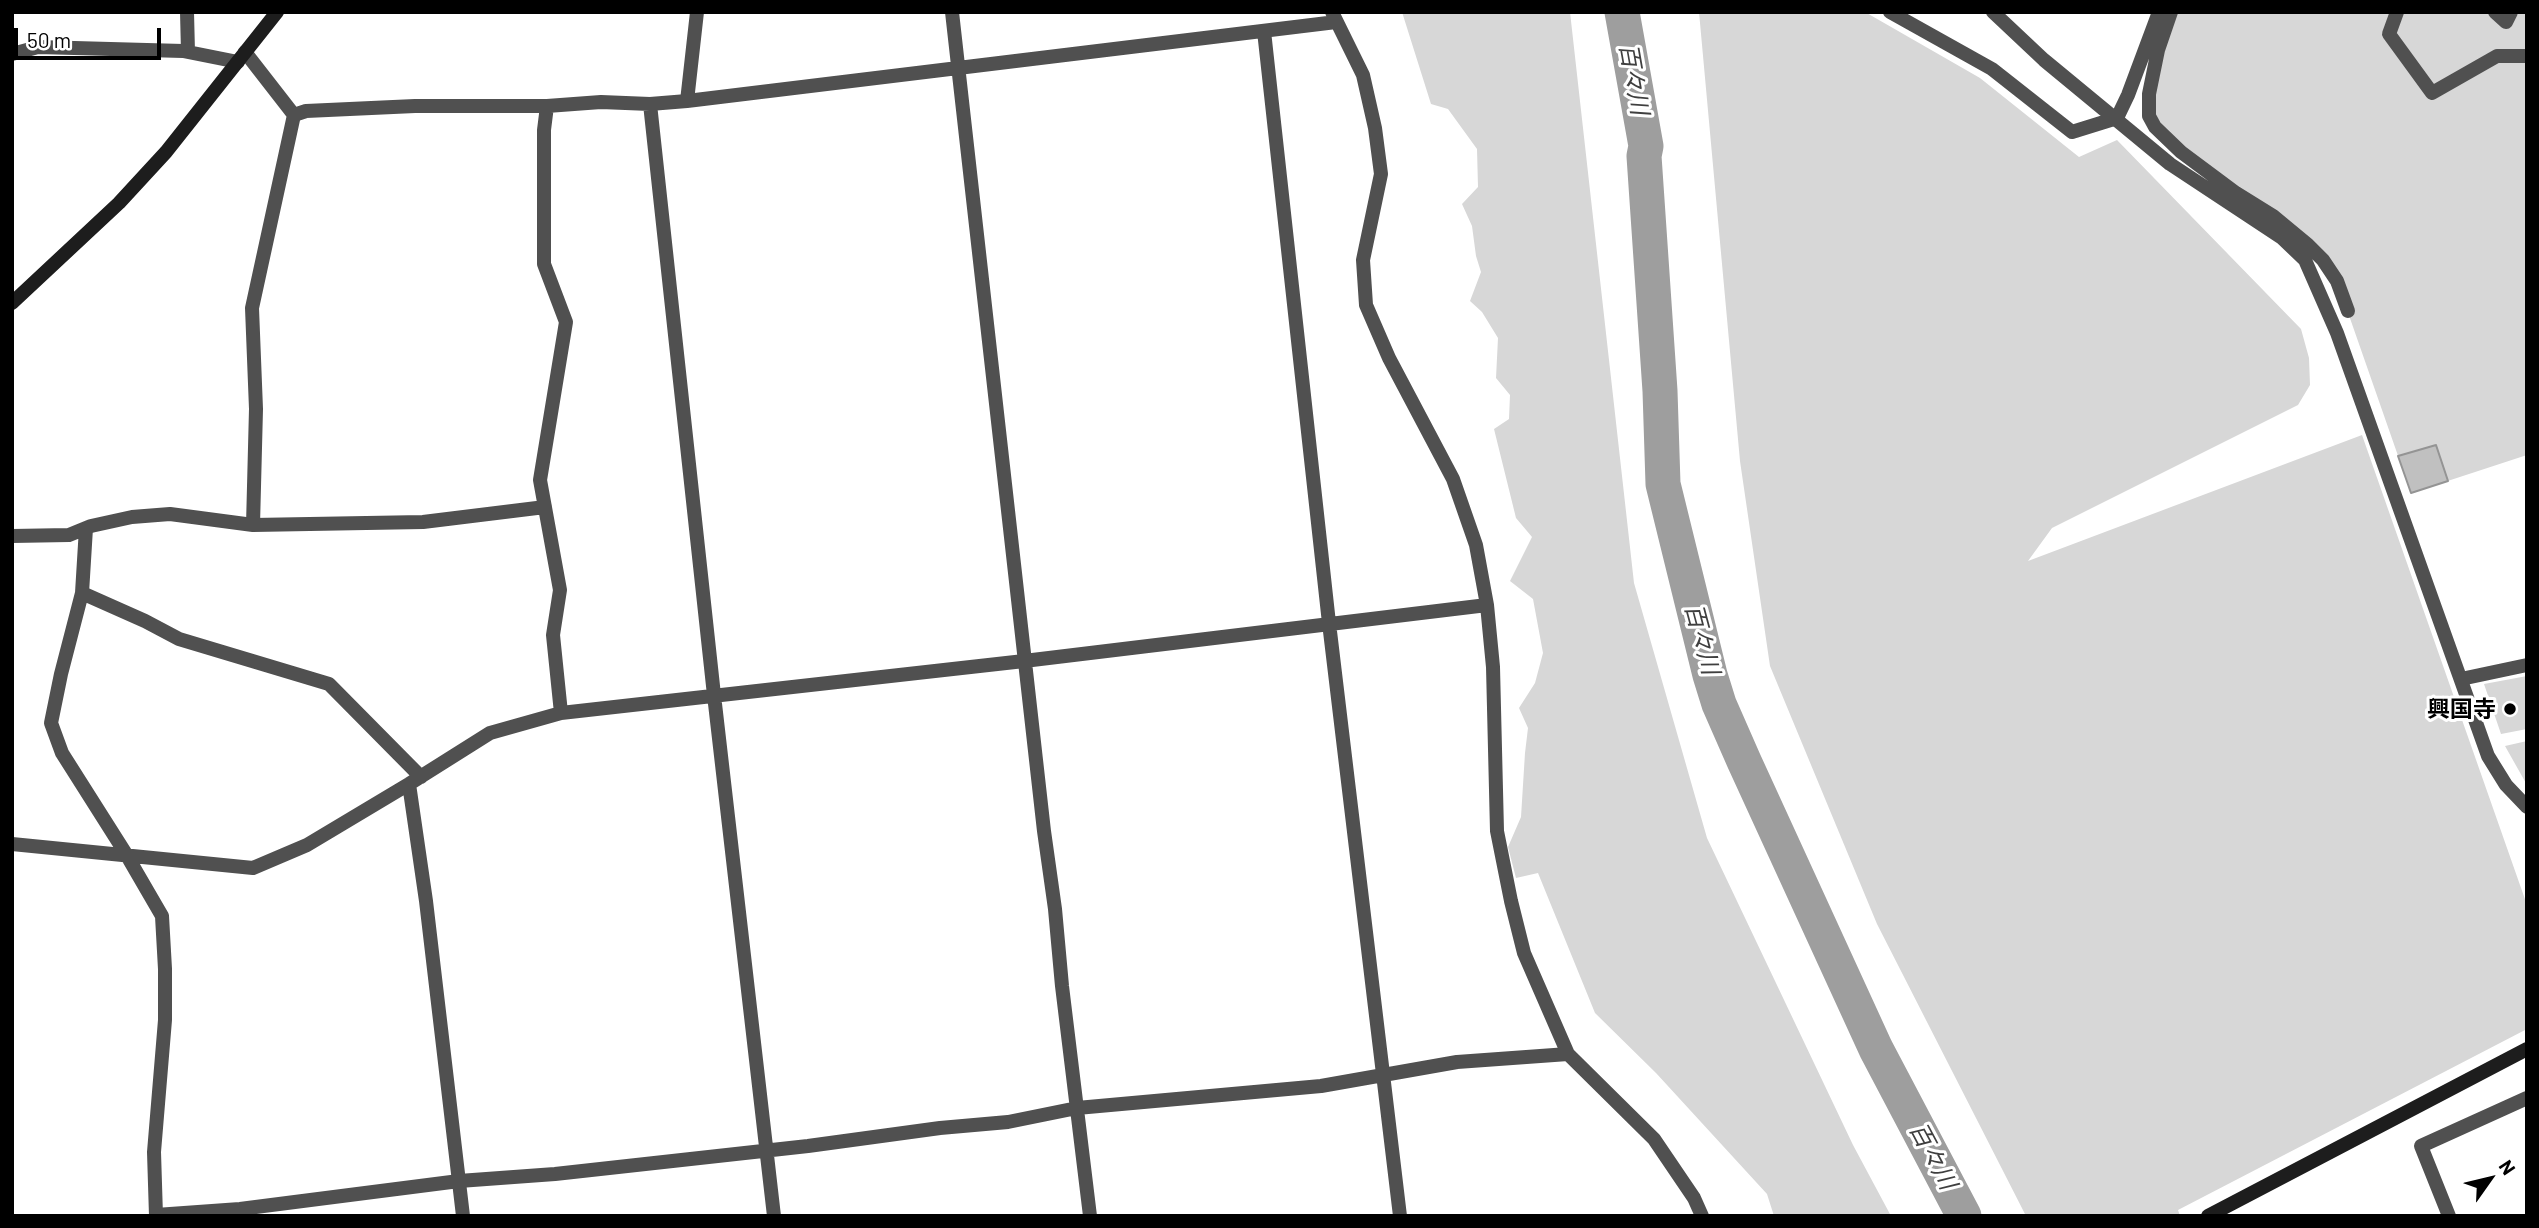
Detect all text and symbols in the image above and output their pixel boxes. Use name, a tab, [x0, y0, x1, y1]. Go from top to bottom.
scale bar	[18, 14, 164, 58]
text: 50 m	[27, 27, 71, 52]
water label: 百々川	[1614, 41, 1654, 117]
water label: 百々川	[1679, 600, 1725, 678]
place label: 興国寺	[2427, 695, 2496, 723]
marker: 興国寺	[2502, 701, 2518, 717]
water label: 百々川	[1903, 1117, 1963, 1195]
north arrow	[2455, 1144, 2525, 1214]
text: N	[2495, 1155, 2521, 1179]

